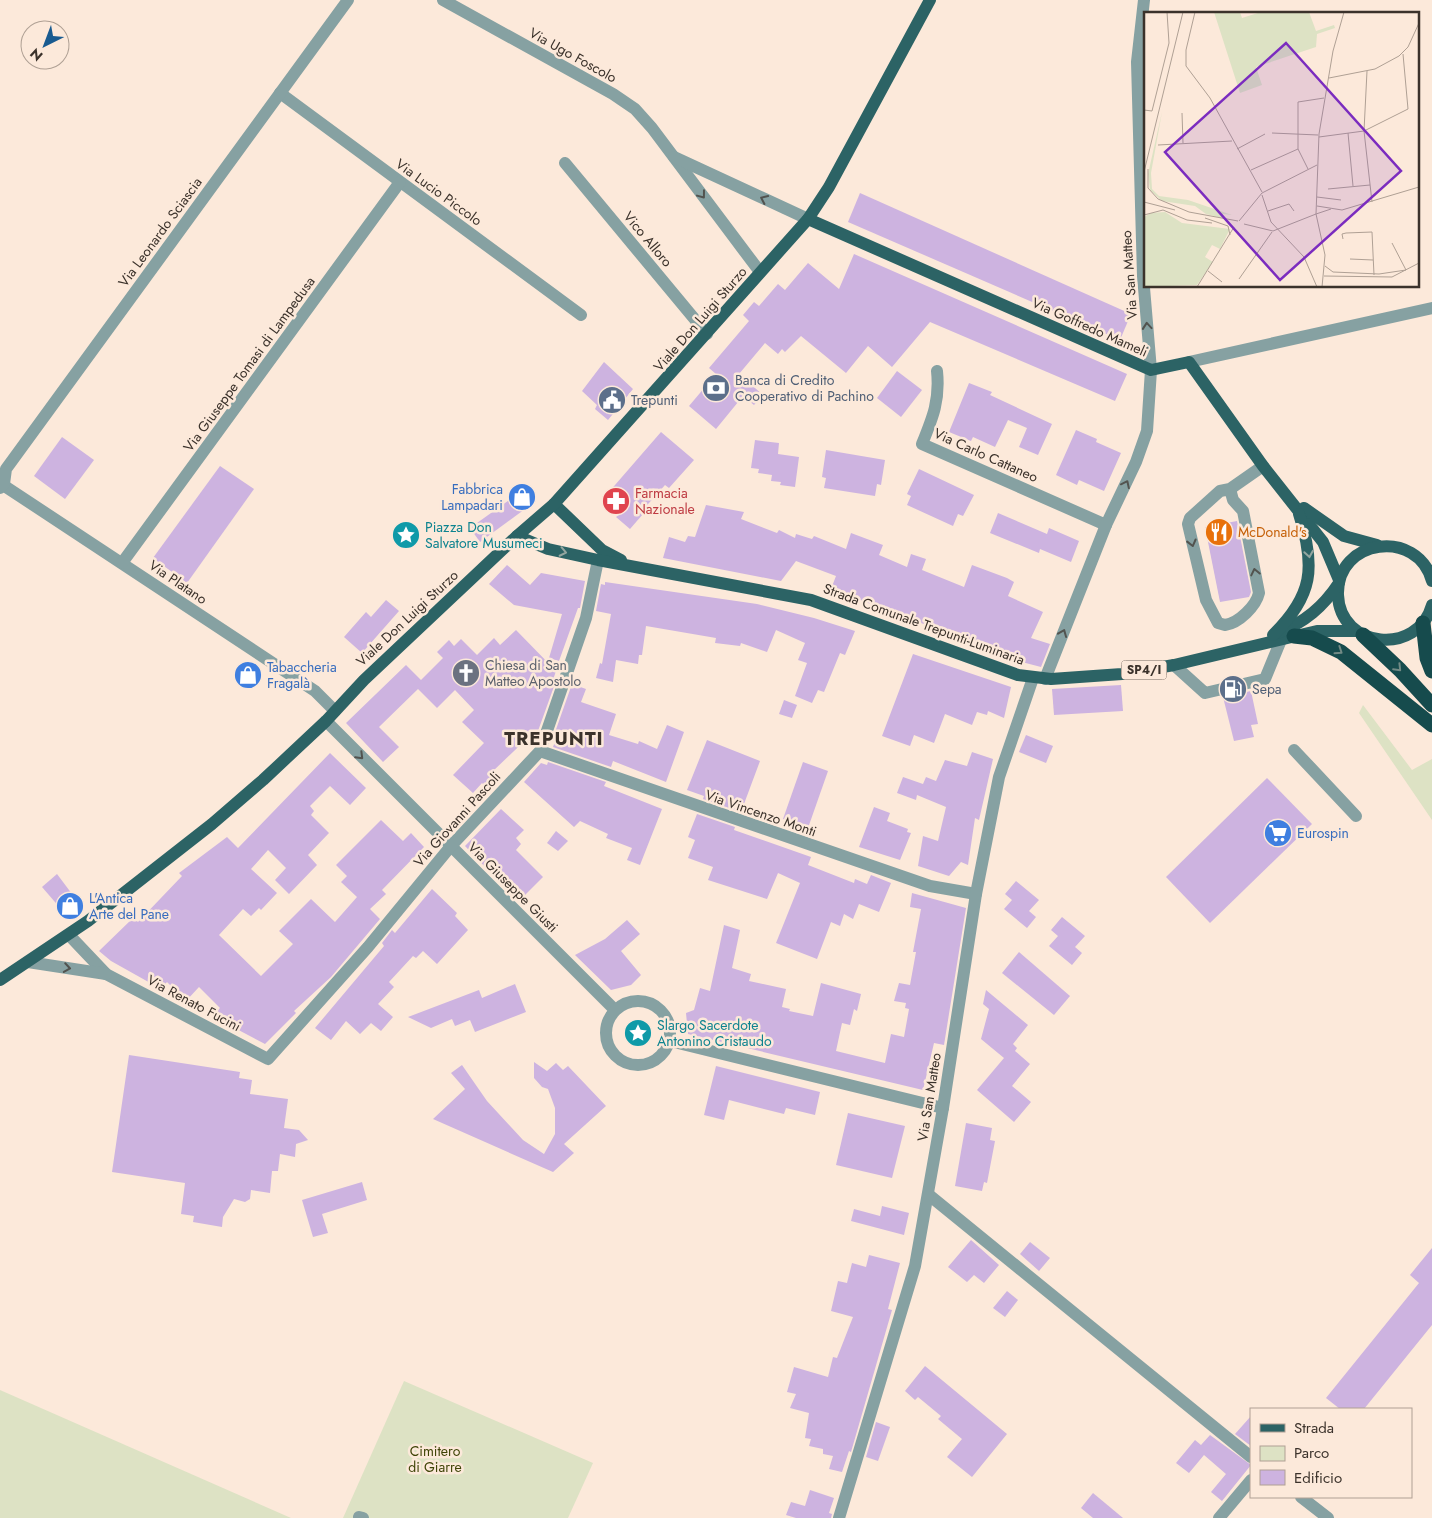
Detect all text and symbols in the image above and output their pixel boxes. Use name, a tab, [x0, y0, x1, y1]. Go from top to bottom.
inset map	[1144, 12, 1420, 288]
north arrow	[20, 20, 70, 70]
street label: Via Ugo Foscolo	[526, 23, 621, 88]
text: N	[25, 44, 47, 66]
street label: Via Lucio Piccolo	[392, 154, 487, 230]
street label: Via Leonardo Sciascia	[113, 173, 207, 291]
one-way arrow	[697, 189, 705, 198]
one-way arrow	[760, 194, 769, 205]
street label: Vico Alloro	[619, 207, 677, 271]
street label: Via San Matteo	[1116, 229, 1142, 320]
street label: Viale Don Luigi Sturzo	[649, 262, 751, 376]
street label: Via Giuseppe Tomasi di Lampedusa	[178, 272, 320, 456]
street label: Via Goffredo Mameli	[1029, 292, 1151, 362]
one-way arrow	[1142, 321, 1153, 329]
place label: Banca di Credito Cooperativo di Pachino	[735, 370, 874, 406]
bank icon: Banca di Credito Cooperativo di Pachino	[701, 373, 731, 403]
public building icon: Trepunti	[597, 385, 627, 415]
place label: Trepunti	[631, 390, 678, 410]
street label: Via Carlo Cattaneo	[931, 423, 1042, 487]
place label: Fabbrica Lampadari	[441, 479, 503, 515]
one-way arrow	[1120, 480, 1130, 489]
shop icon: Fabbrica Lampadari	[507, 482, 537, 512]
place label: Farmacia Nazionale	[635, 483, 695, 519]
pharmacy icon: Farmacia Nazionale	[601, 486, 631, 516]
place label: Piazza Don Salvatore Musumeci	[425, 517, 543, 553]
restaurant icon: McDonald's	[1204, 517, 1234, 547]
place icon: Piazza Don Salvatore Musumeci	[391, 520, 421, 550]
place label: McDonald's	[1238, 522, 1307, 542]
one-way arrow	[1186, 539, 1197, 548]
one-way arrow	[558, 546, 567, 557]
one-way arrow	[1303, 550, 1314, 558]
street label: Via Platano	[145, 555, 211, 609]
street label: Viale Don Luigi Sturzo	[351, 565, 463, 671]
one-way arrow	[1250, 567, 1261, 576]
street label: Strada Comunale Trepunti-Luminaria	[821, 578, 1027, 670]
one-way arrow	[1057, 629, 1067, 638]
one-way arrow	[1333, 645, 1343, 654]
place label: Chiesa di San Matteo Apostolo	[485, 655, 582, 691]
place label: Tabaccheria Fragalà	[267, 657, 337, 693]
church icon: Chiesa di San Matteo Apostolo	[451, 658, 481, 688]
shop icon: Tabaccheria Fragalà	[233, 660, 263, 690]
road number: SP4/I	[1122, 660, 1166, 680]
one-way arrow	[1392, 663, 1401, 672]
fuel station icon: Sepa	[1218, 674, 1248, 704]
place label: Sepa	[1252, 679, 1282, 699]
district label: TREPUNTI	[504, 725, 604, 752]
one-way arrow	[355, 750, 364, 759]
street label: Via Giovanni Pascoli	[409, 767, 505, 871]
street label: Via Vincenzo Monti	[703, 785, 819, 841]
supermarket icon: Eurospin	[1263, 818, 1293, 848]
place label: Eurospin	[1297, 823, 1349, 843]
street label: Via Giuseppe Giusti	[463, 837, 563, 937]
place label: L'Antica Arte del Pane	[89, 888, 169, 924]
shop icon: L'Antica Arte del Pane	[55, 891, 85, 921]
one-way arrow	[62, 962, 71, 972]
street label: Via Renato Fucini	[144, 970, 244, 1036]
place label: Slargo Sacerdote Antonino Cristaudo	[657, 1015, 772, 1051]
place icon: Slargo Sacerdote Antonino Cristaudo	[623, 1018, 653, 1048]
street label: Via San Matteo	[912, 1051, 946, 1143]
legend	[1250, 1408, 1412, 1498]
text: Strada	[1294, 1417, 1334, 1439]
park label: Cimitero di Giarre	[408, 1441, 462, 1477]
text: Parco	[1294, 1442, 1329, 1464]
text: Edificio	[1294, 1467, 1342, 1489]

